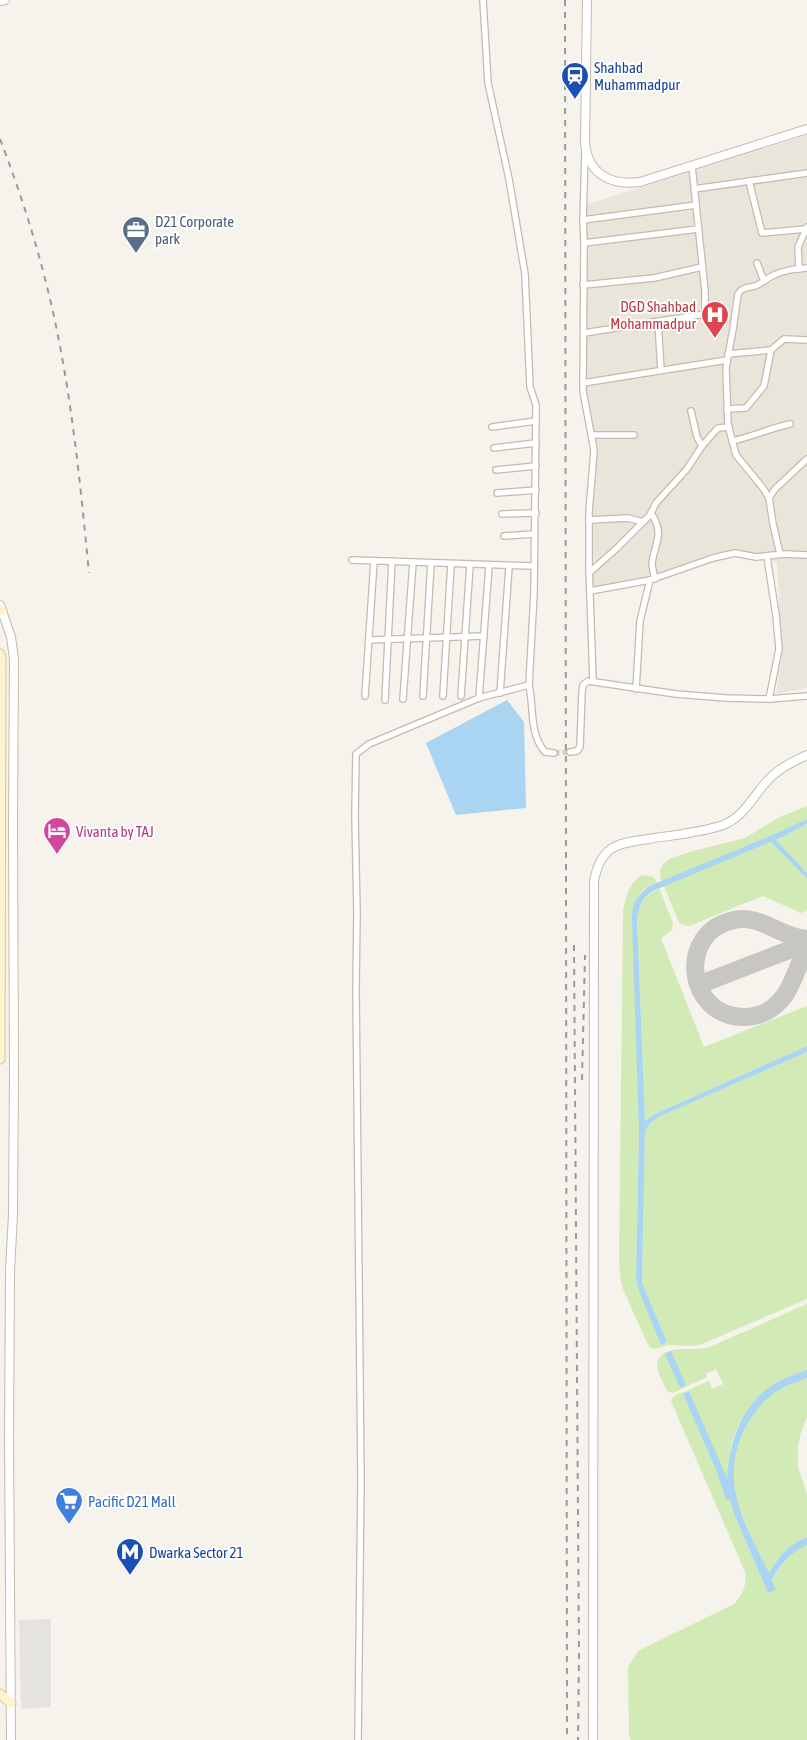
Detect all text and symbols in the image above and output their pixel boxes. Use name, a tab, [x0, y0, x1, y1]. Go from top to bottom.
place label: Shahbad Muhammadpur	[594, 59, 681, 93]
station icon: Shahbad Muhammadpur	[560, 61, 590, 100]
place label: D21 Corporate park	[155, 213, 234, 247]
office icon: D21 Corporate park	[121, 215, 151, 254]
place label: DGD Shahbad Mohammadpur	[610, 298, 697, 332]
hospital icon: DGD Shahbad Mohammadpur	[700, 300, 730, 339]
hotel icon: Vivanta by TAJ	[42, 816, 72, 855]
place label: Vivanta by TAJ	[76, 823, 154, 840]
supermarket icon: Pacific D21 Mall	[54, 1486, 84, 1525]
place label: Pacific D21 Mall	[88, 1493, 176, 1510]
metro station icon: Dwarka Sector 21	[115, 1537, 145, 1576]
place label: Dwarka Sector 21	[149, 1544, 244, 1561]

